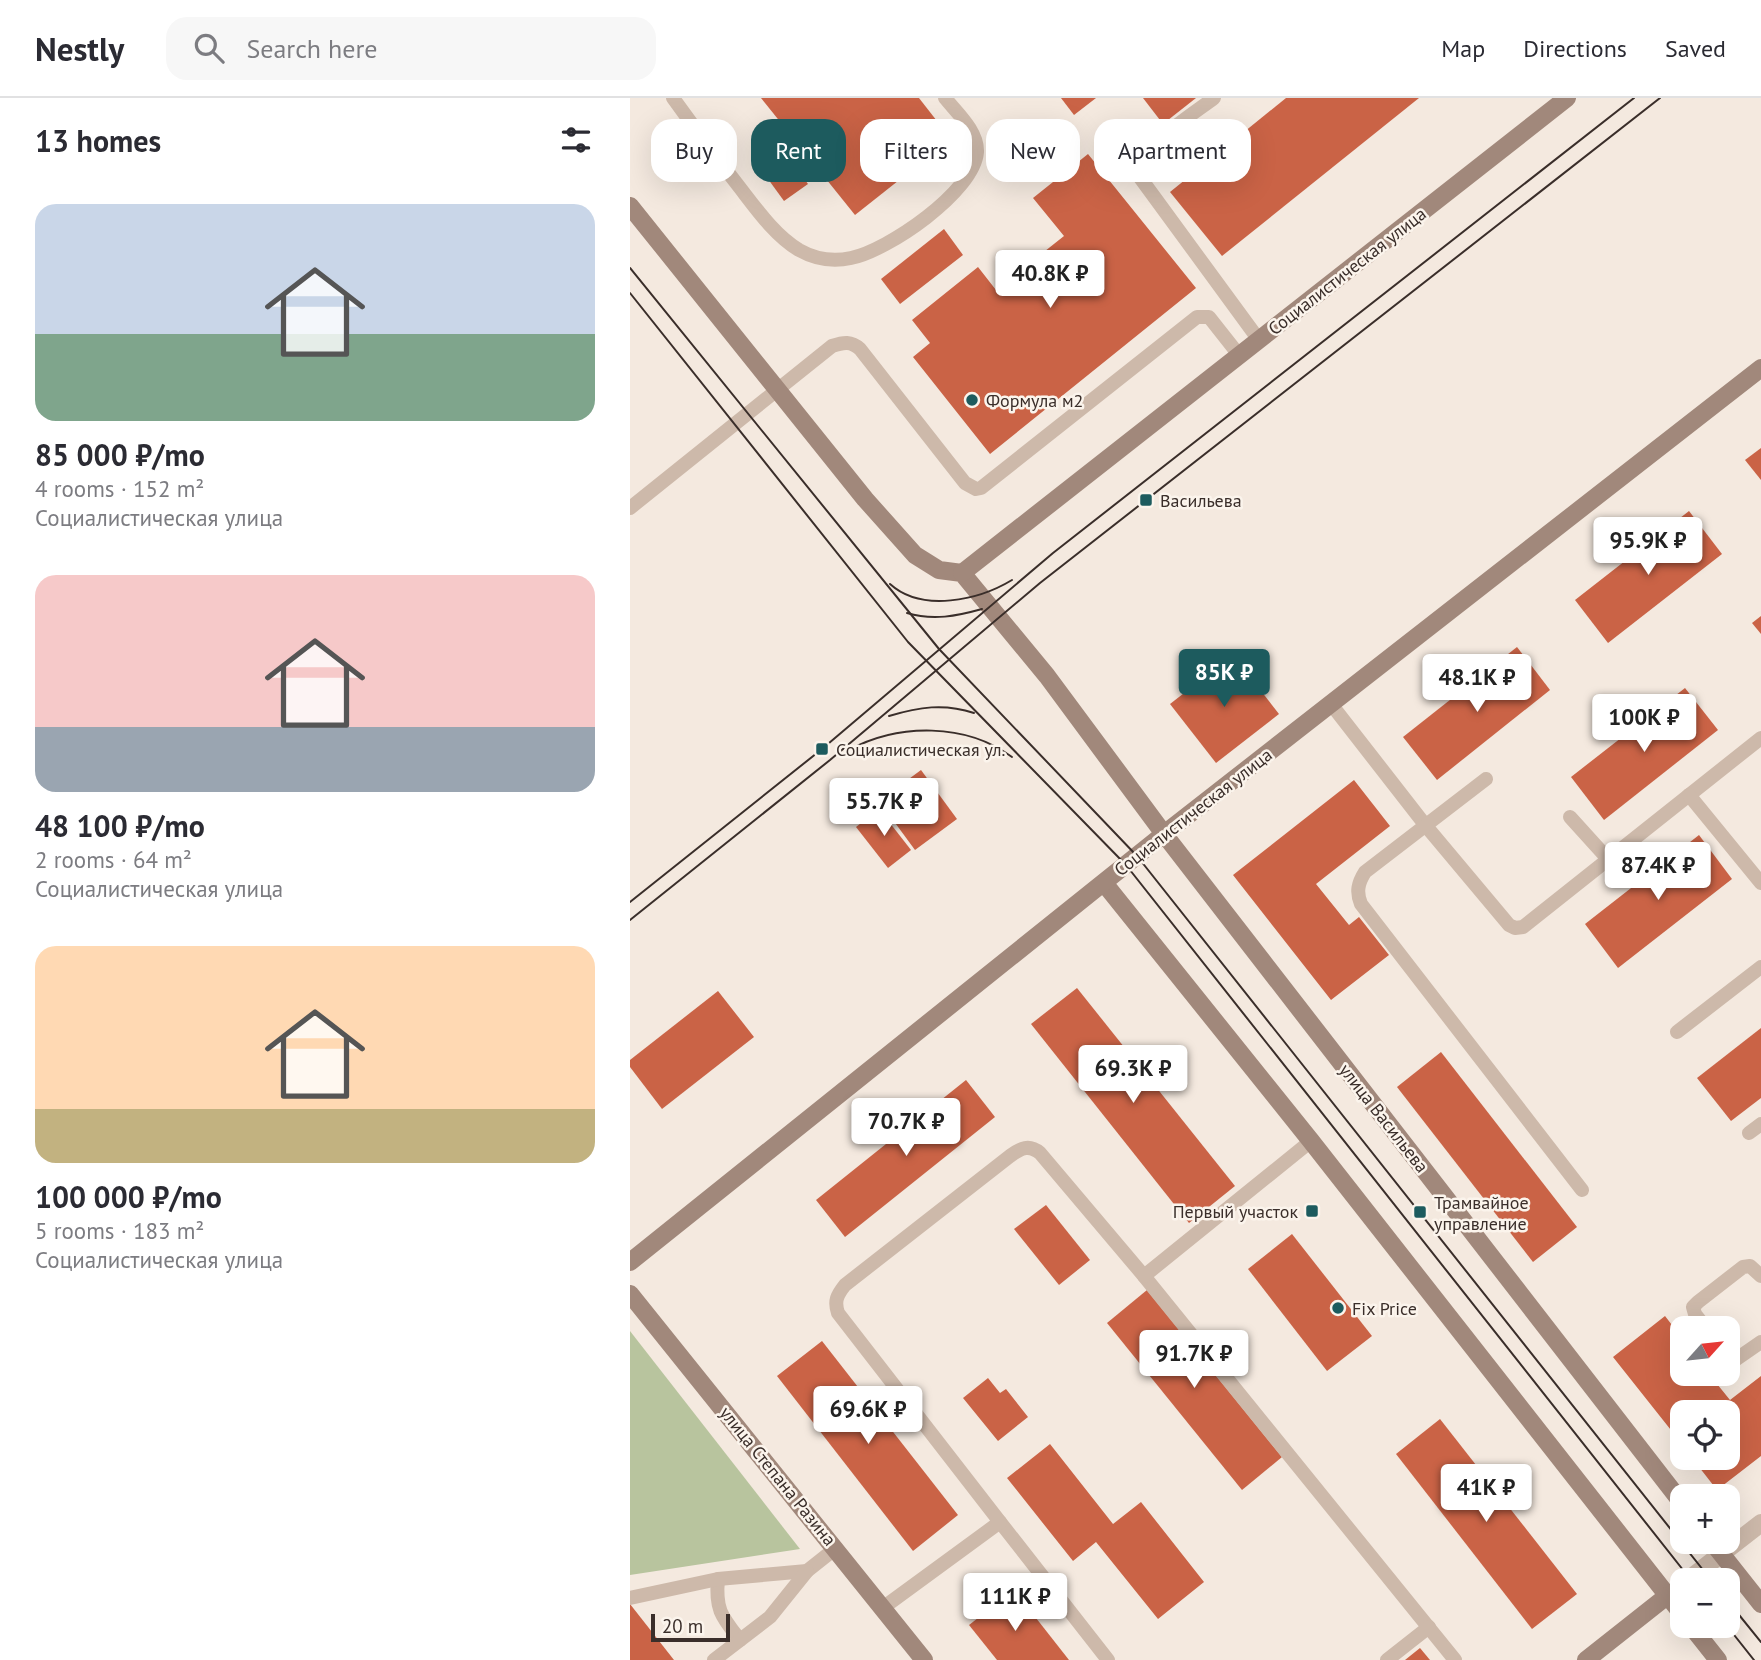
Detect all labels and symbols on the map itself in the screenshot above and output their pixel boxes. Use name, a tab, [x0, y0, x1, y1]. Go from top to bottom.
street label: Социалистическая улица	[1263, 202, 1431, 340]
pin: 40.8K ₽	[985, 250, 1115, 310]
place label: Формула м2	[986, 389, 1083, 412]
marker: Формула м2	[964, 392, 980, 408]
place label: Васильева	[1160, 489, 1242, 512]
marker: Васильева	[1138, 492, 1154, 508]
pin: 95.9K ₽	[1583, 518, 1713, 577]
pin: 85K ₽	[1175, 650, 1273, 709]
pin: 48.1K ₽	[1412, 654, 1542, 714]
pin: 100K ₽	[1587, 694, 1701, 754]
place label: Социалистическая ул.	[836, 738, 1005, 761]
marker: Социалистическая ул.	[814, 741, 830, 757]
street label: Социалистическая улица	[1109, 743, 1277, 881]
pin: 55.7K ₽	[819, 778, 949, 838]
pin: 87.4K ₽	[1593, 842, 1723, 902]
pin: 69.3K ₽	[1068, 1046, 1198, 1105]
street label: улица Васильева	[1334, 1059, 1434, 1177]
pin: 70.7K ₽	[841, 1098, 971, 1158]
place label: Трамвайное управление	[1434, 1191, 1529, 1235]
place label: Первый участок	[1173, 1200, 1298, 1223]
marker: Первый участок	[1304, 1203, 1320, 1219]
marker: Трамвайное управление	[1412, 1204, 1428, 1220]
place label: Fix Price	[1352, 1297, 1417, 1320]
marker: Fix Price	[1330, 1300, 1346, 1316]
north arrow	[1670, 1316, 1740, 1386]
pin: 91.7K ₽	[1129, 1330, 1259, 1390]
pin: 69.6K ₽	[803, 1386, 933, 1446]
street label: улица Степана Разина	[715, 1402, 841, 1550]
pin: 41K ₽	[1437, 1464, 1535, 1524]
pin: 111K ₽	[958, 1574, 1072, 1633]
scale bar	[651, 1611, 730, 1643]

